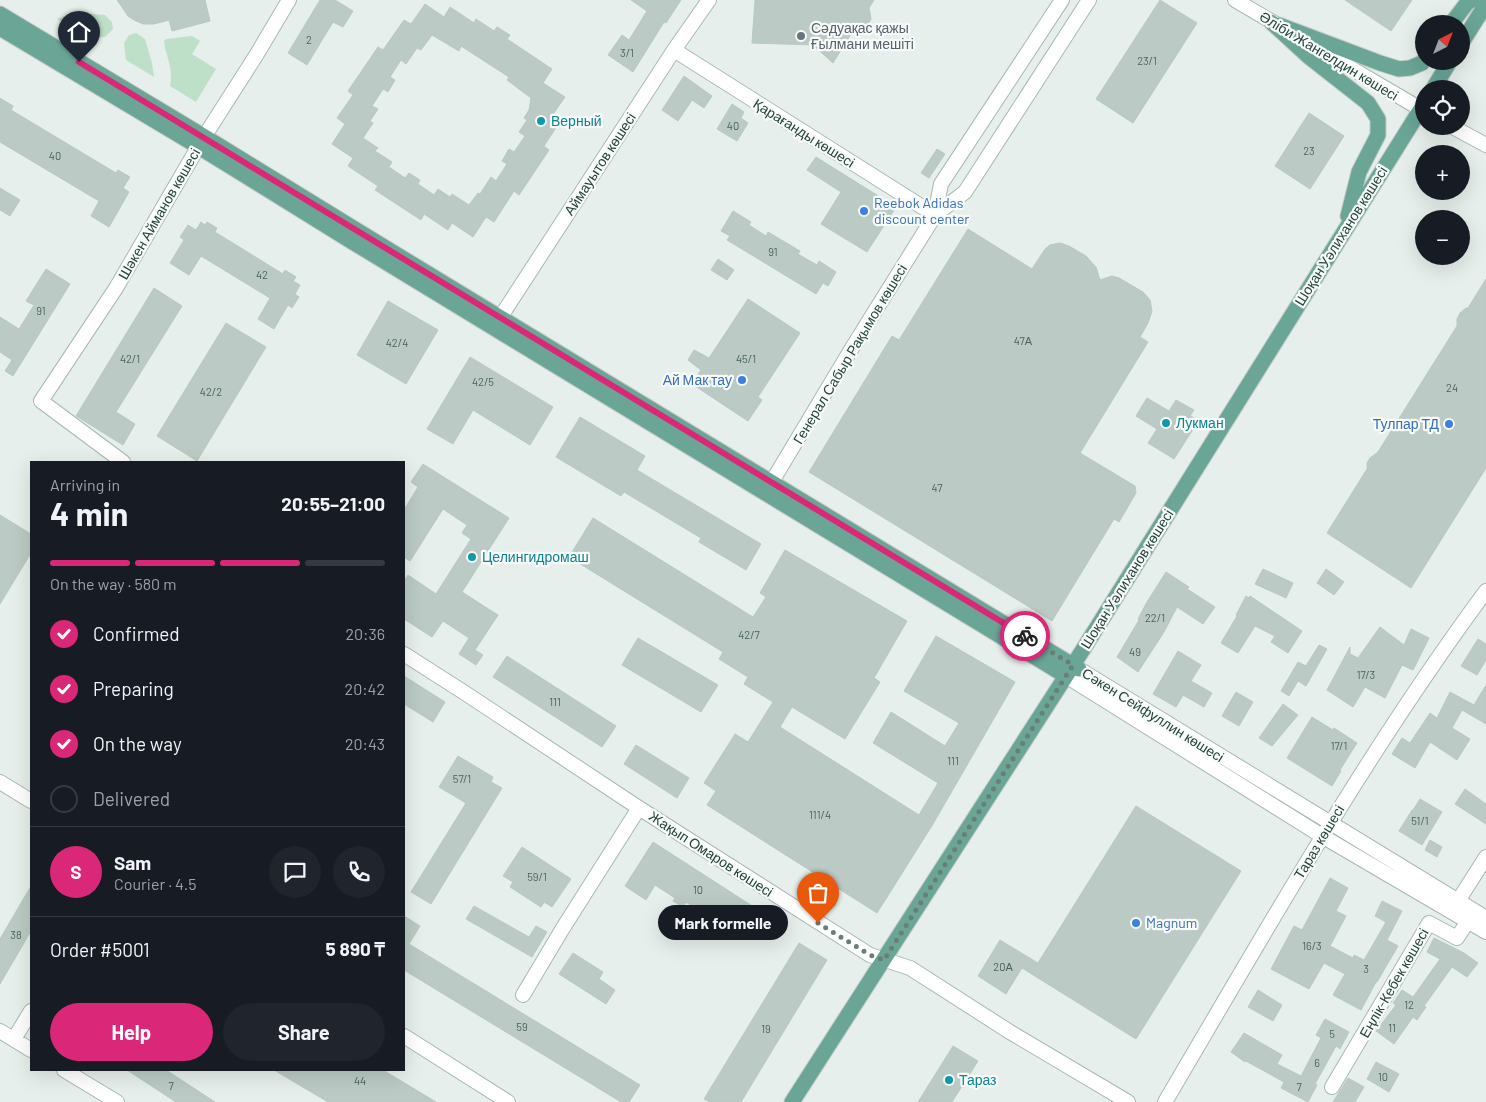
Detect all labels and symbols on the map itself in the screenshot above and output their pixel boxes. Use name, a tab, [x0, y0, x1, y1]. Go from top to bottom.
street label: Әліби Жангелдин көшесі	[1257, 7, 1402, 104]
pin	[58, 11, 100, 62]
north arrow	[1415, 15, 1470, 70]
place label: Сәдуақас қажы Ғылмани мешіті	[811, 19, 914, 52]
marker: Сәдуақас қажы Ғылмани мешіті	[795, 30, 807, 42]
house number: 2	[306, 33, 312, 46]
house number: 3/1	[620, 46, 634, 59]
house number: 23/1	[1137, 54, 1157, 67]
street label: Қарағанды көшесі	[750, 95, 858, 171]
street label: Аймауытов көшесі	[560, 109, 639, 218]
place label: Верный	[551, 112, 602, 129]
marker: Верный	[535, 115, 547, 127]
house number: 40	[727, 119, 739, 132]
house number: 23	[1303, 144, 1315, 157]
street label: Шәкен Айманов көшесі	[114, 145, 203, 282]
house number: 40	[49, 149, 61, 162]
street label: Шоқан Уәлиханов көшесі	[1291, 163, 1390, 309]
place label: Reebok Adidas discount center	[874, 194, 969, 227]
marker: Reebok Adidas discount center	[858, 205, 870, 217]
house number: 91	[768, 245, 778, 258]
street label: Генерал Сабыр Рақымов көшесі	[789, 261, 910, 447]
house number: 42	[256, 268, 268, 281]
house number: 91	[36, 304, 46, 317]
house number: 47А	[1014, 334, 1033, 347]
house number: 42/4	[386, 336, 408, 349]
house number: 42/1	[120, 352, 140, 365]
house number: 45/1	[736, 352, 756, 365]
place label: Ай Мак тау	[663, 371, 732, 388]
marker: Ай Мак тау	[736, 374, 748, 386]
house number: 42/5	[472, 375, 494, 388]
house number: 24	[1446, 381, 1458, 394]
house number: 42/2	[200, 385, 222, 398]
place label: Лукман	[1176, 414, 1224, 431]
place label: Тулпар ТД	[1373, 415, 1440, 432]
marker: Лукман	[1160, 417, 1172, 429]
marker: Тулпар ТД	[1443, 418, 1455, 430]
house number: 47	[932, 481, 942, 494]
street label: Шоқан Уәлиханов көшесі	[1077, 506, 1176, 652]
place label: Целингидромаш	[482, 548, 589, 565]
marker: Целингидромаш	[466, 551, 478, 563]
courier	[1000, 611, 1050, 661]
house number: 22/1	[1145, 611, 1165, 624]
house number: 42/7	[738, 628, 760, 641]
house number: 49	[1129, 645, 1141, 658]
street label: Сәкен Сейфуллин көшесі	[1079, 664, 1227, 765]
house number: 17/3	[1357, 668, 1375, 681]
house number: 111	[549, 695, 561, 708]
house number: 17/1	[1331, 739, 1347, 752]
house number: 111	[947, 754, 959, 767]
house number: 57/1	[453, 772, 471, 785]
street label: Тараз көшесі	[1290, 802, 1347, 882]
street label: Жақып Омаров көшесі	[646, 807, 777, 900]
house number: 111/4	[809, 808, 831, 821]
house number: 51/1	[1411, 814, 1429, 827]
house number: 59/1	[527, 870, 547, 883]
pin	[797, 872, 839, 923]
house number: 10	[693, 883, 703, 896]
callout: Mark formelle	[658, 906, 788, 940]
place label: Magnum	[1146, 914, 1197, 931]
marker: Magnum	[1130, 917, 1142, 929]
street label: Еңлік-Кебек көшесі	[1355, 925, 1432, 1040]
house number: 38	[10, 928, 22, 941]
house number: 16/3	[1302, 939, 1322, 952]
house number: 20А	[993, 960, 1013, 973]
house number: 3	[1363, 962, 1369, 975]
house number: 12	[1404, 998, 1414, 1011]
house number: 59	[516, 1020, 528, 1033]
house number: 11	[1388, 1021, 1396, 1034]
house number: 19	[761, 1022, 771, 1035]
house number: 5	[1329, 1027, 1335, 1040]
house number: 6	[1314, 1056, 1320, 1069]
house number: 10	[1378, 1070, 1388, 1083]
place label: Тараз	[959, 1071, 997, 1088]
house number: 44	[354, 1074, 366, 1087]
marker: Тараз	[943, 1074, 955, 1086]
house number: 7	[168, 1079, 174, 1092]
house number: 7	[1296, 1080, 1302, 1093]

